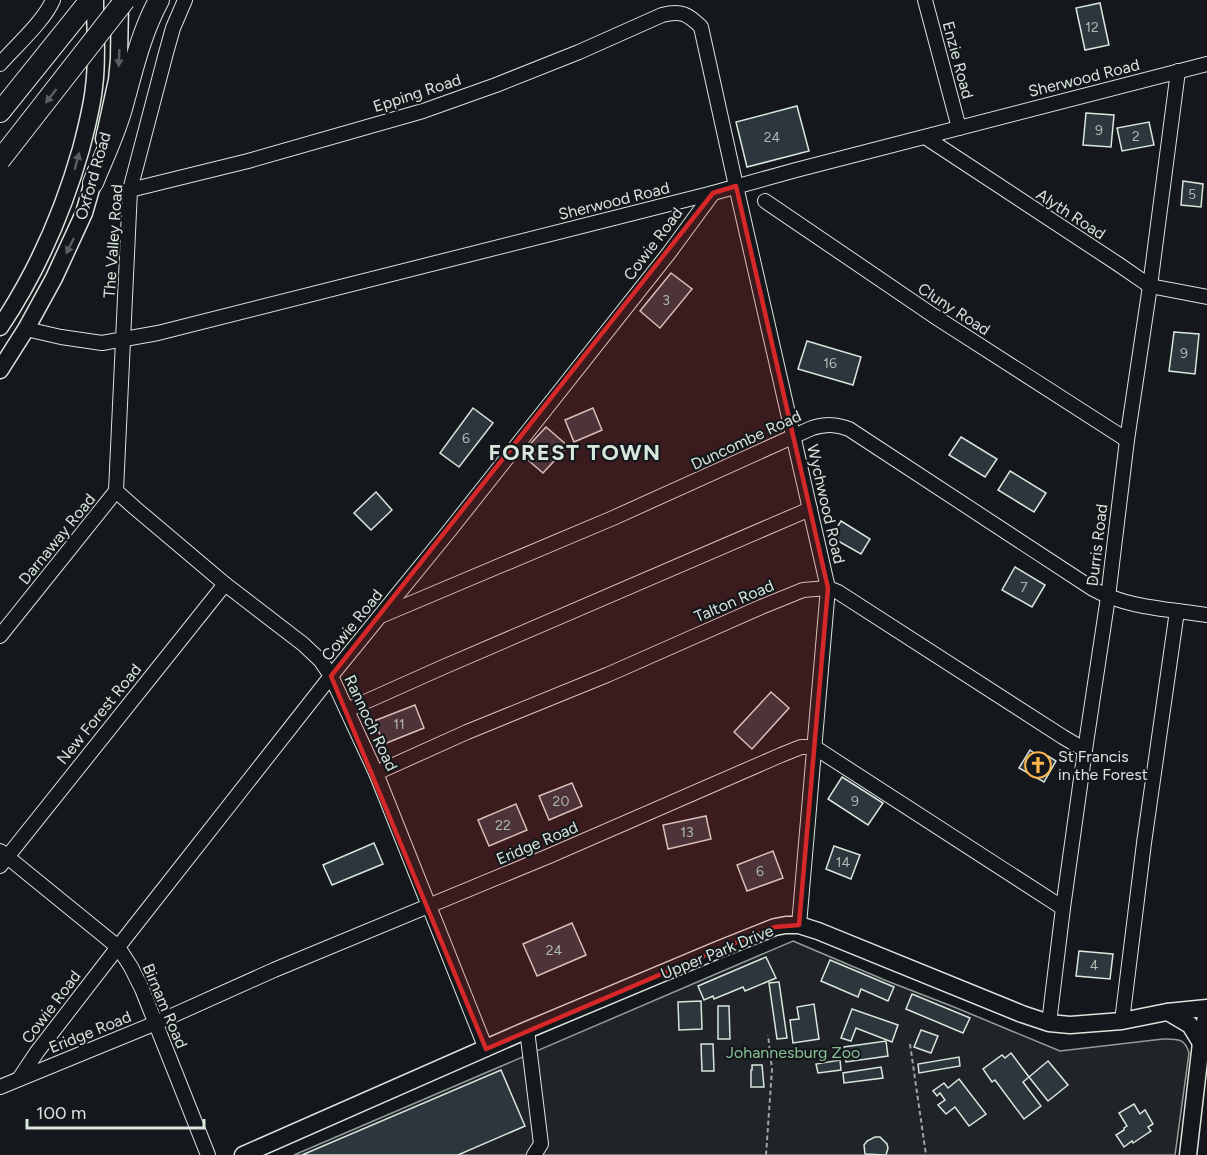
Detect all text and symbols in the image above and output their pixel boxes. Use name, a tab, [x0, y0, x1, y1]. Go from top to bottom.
street label: Enzie Road	[939, 19, 977, 101]
house number: 12	[1085, 19, 1099, 36]
one-way arrow	[114, 49, 123, 68]
street label: Sherwood Road	[1026, 55, 1142, 101]
street label: Epping Road	[371, 70, 463, 116]
one-way arrow	[44, 88, 57, 104]
house number: 9	[1095, 122, 1103, 139]
house number: 2	[1132, 128, 1140, 145]
house number: 24	[764, 129, 781, 146]
street label: Oxford Road	[71, 130, 115, 222]
one-way arrow	[73, 151, 83, 170]
street label: Sherwood Road	[556, 178, 672, 224]
street label: The Valley Road	[100, 184, 126, 298]
street label: Alyth Road	[1033, 185, 1109, 243]
house number: 5	[1188, 186, 1196, 203]
street label: Cowie Road	[619, 204, 687, 284]
one-way arrow	[65, 238, 74, 255]
street label: Cluny Road	[914, 279, 994, 339]
house number: 3	[662, 292, 670, 309]
house number: 9	[1180, 345, 1188, 362]
house number: 16	[823, 355, 837, 372]
street label: Duncombe Road	[688, 406, 804, 474]
house number: 6	[462, 430, 470, 447]
district label: FOREST TOWN	[489, 439, 662, 466]
street label: Wychwood Road	[803, 442, 849, 566]
street label: Darnaway Road	[15, 490, 99, 588]
street label: Durris Road	[1083, 503, 1111, 587]
street label: Talton Road	[691, 576, 777, 626]
house number: 7	[1020, 579, 1028, 596]
street label: Cowie Road	[317, 585, 387, 665]
street label: New Forest Road	[53, 660, 145, 768]
street label: Rannoch Road	[340, 672, 402, 774]
house number: 11	[393, 716, 405, 733]
place label: St Francis in the Forest	[1058, 747, 1148, 784]
church icon: St Francis in the Forest	[1023, 750, 1053, 780]
house number: 20	[553, 793, 569, 810]
house number: 9	[851, 793, 859, 810]
street label: Eridge Road	[493, 817, 581, 869]
house number: 22	[495, 817, 511, 834]
house number: 13	[680, 824, 694, 841]
house number: 14	[836, 854, 851, 871]
house number: 6	[756, 863, 764, 880]
street label: Upper Park Drive	[658, 921, 776, 983]
house number: 24	[546, 942, 563, 959]
house number: 4	[1090, 957, 1099, 974]
street label: Birnam Road	[139, 961, 191, 1051]
street label: Cowie Road	[17, 967, 85, 1047]
street label: Eridge Road	[46, 1007, 134, 1057]
park label: Johannesburg Zoo	[726, 1043, 860, 1062]
scale bar	[27, 1092, 204, 1130]
text: 100 m	[36, 1102, 86, 1124]

